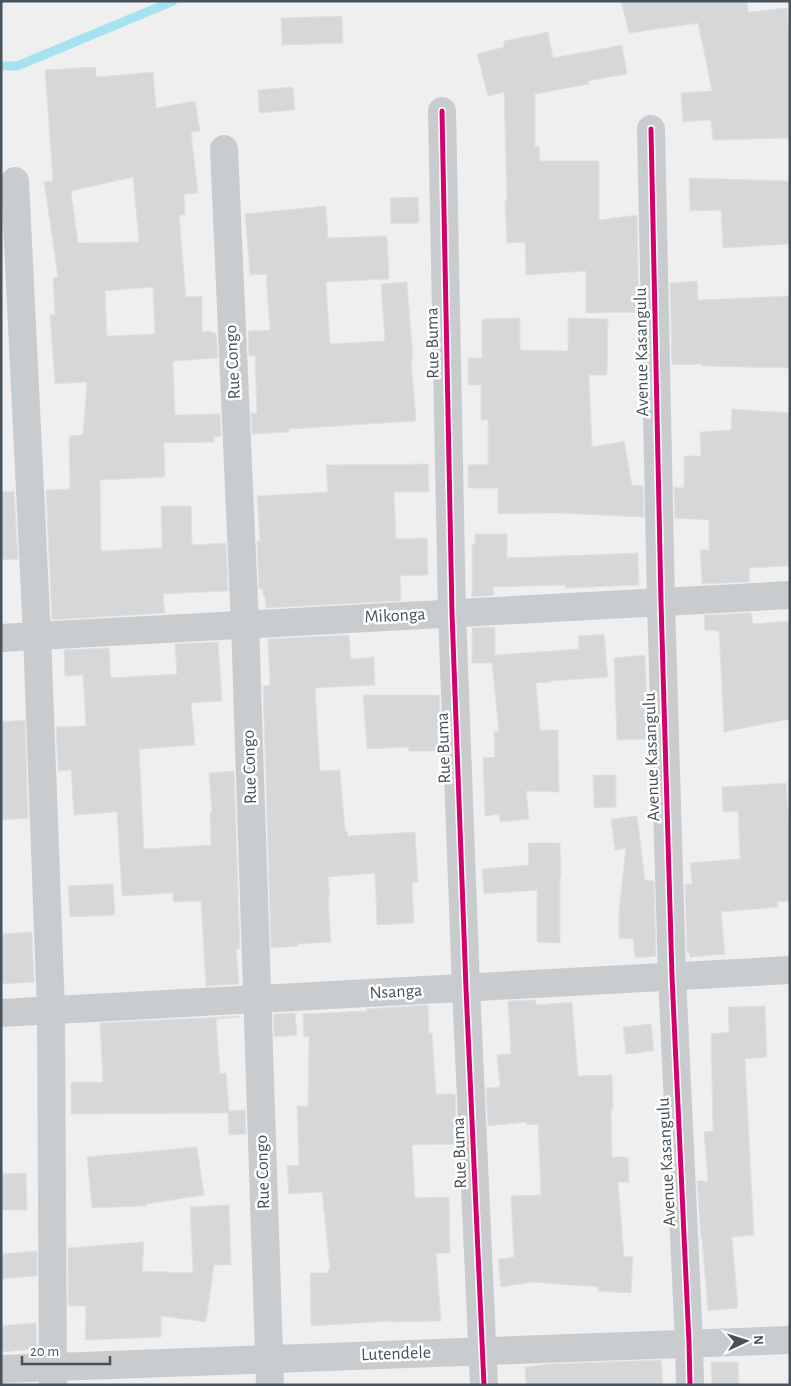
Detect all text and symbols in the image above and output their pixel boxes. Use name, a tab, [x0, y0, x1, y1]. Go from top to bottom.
street label: Avenue Kasangulu	[632, 287, 652, 417]
street label: Rue Buma	[423, 307, 443, 379]
street label: Rue Congo	[222, 324, 244, 400]
street label: Mikonga	[364, 605, 426, 627]
street label: Avenue Kasangulu	[641, 692, 663, 822]
street label: Rue Buma	[434, 712, 454, 784]
street label: Rue Congo	[240, 729, 260, 805]
street label: Nsanga	[369, 982, 423, 1002]
street label: Avenue Kasangulu	[655, 1097, 679, 1227]
street label: Rue Buma	[450, 1117, 470, 1189]
street label: Rue Congo	[253, 1134, 273, 1210]
north arrow	[721, 1316, 771, 1366]
scale bar	[22, 1334, 110, 1366]
text: N	[751, 1335, 765, 1346]
text: 20 m	[30, 1344, 59, 1359]
street label: Lutendele	[361, 1344, 431, 1364]

